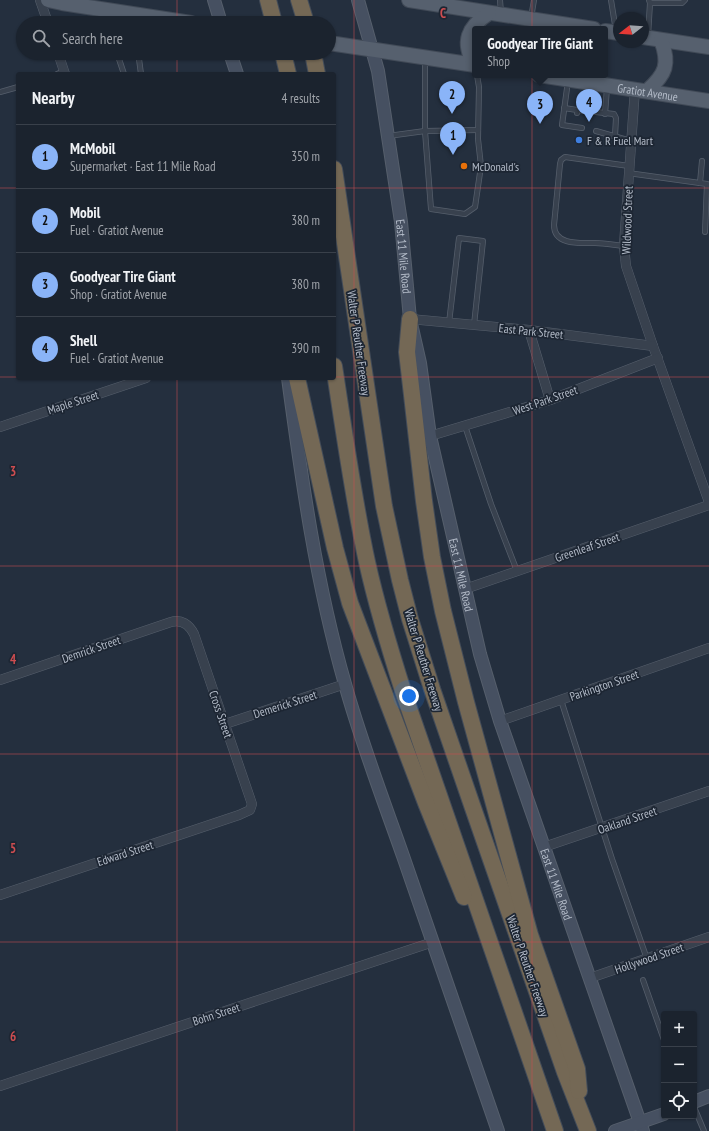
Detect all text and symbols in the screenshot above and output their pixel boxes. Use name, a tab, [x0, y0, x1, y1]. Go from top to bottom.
text: C	[440, 5, 446, 22]
north arrow	[613, 12, 649, 48]
search box	[16, 16, 336, 60]
popup	[472, 26, 608, 78]
icon: search	[30, 27, 52, 49]
text: Search here	[62, 29, 123, 48]
text: Goodyear Tire Giant	[487, 34, 593, 53]
text: Shop	[487, 53, 510, 70]
street label: Gratiot Avenue	[616, 80, 679, 104]
pin: 2	[439, 81, 465, 114]
text: Nearby	[32, 87, 75, 109]
pin: 4	[576, 89, 602, 122]
text: 4 results	[281, 90, 320, 107]
pin: 3	[527, 91, 553, 124]
pin: 1	[440, 122, 466, 155]
place label: F & R Fuel Mart	[587, 133, 654, 148]
marker: F & R Fuel Mart	[574, 135, 584, 145]
text: McMobil	[70, 139, 116, 158]
text: 1	[42, 148, 48, 165]
text: 350 m	[291, 148, 320, 165]
text: Supermarket · East 11 Mile Road	[70, 158, 216, 175]
place label: McDonald's	[472, 159, 519, 174]
marker: McDonald's	[459, 161, 469, 171]
street label: Wildwood Street	[618, 185, 636, 255]
text: Mobil	[70, 203, 100, 222]
text: 2	[42, 212, 48, 229]
text: 380 m	[291, 212, 320, 229]
street label: East 11 Mile Road	[393, 218, 415, 294]
text: Fuel · Gratiot Avenue	[70, 222, 164, 239]
text: Goodyear Tire Giant	[70, 267, 176, 286]
text: 3	[42, 276, 48, 293]
text: 380 m	[291, 276, 320, 293]
text: Shop · Gratiot Avenue	[70, 286, 167, 303]
street label: Walter P Reuther Freeway	[344, 289, 374, 397]
street label: East Park Street	[498, 320, 565, 342]
text: Shell	[70, 331, 97, 350]
text: 4	[42, 340, 48, 357]
text: 390 m	[291, 340, 320, 357]
text: Fuel · Gratiot Avenue	[70, 350, 164, 367]
street label: West Park Street	[511, 382, 580, 418]
street label: Maple Street	[46, 386, 101, 417]
text: 3	[10, 463, 16, 480]
street label: Greenleaf Street	[553, 529, 622, 565]
street label: East 11 Mile Road	[446, 537, 477, 613]
street label: Walter P Reuther Freeway	[401, 607, 447, 713]
street label: Demrick Street	[60, 632, 123, 666]
text: 4	[10, 651, 17, 668]
street label: Parkington Street	[568, 666, 641, 704]
street label: Demerick Street	[251, 686, 319, 721]
your location	[399, 686, 419, 706]
street label: Cross Street	[206, 688, 236, 740]
street label: Oakland Street	[595, 803, 659, 837]
street label: Edward Street	[95, 837, 156, 869]
text: 5	[10, 840, 16, 857]
street label: East 11 Mile Road	[538, 846, 576, 922]
street label: Walter P Reuther Freeway	[504, 913, 553, 1019]
street label: Hollywood Street	[613, 939, 686, 977]
street label: Bohn Street	[190, 999, 242, 1029]
map controls	[661, 1011, 697, 1119]
button: +	[661, 1011, 697, 1047]
text: 6	[10, 1028, 16, 1045]
button: −	[661, 1047, 697, 1083]
button: locate	[661, 1083, 697, 1119]

